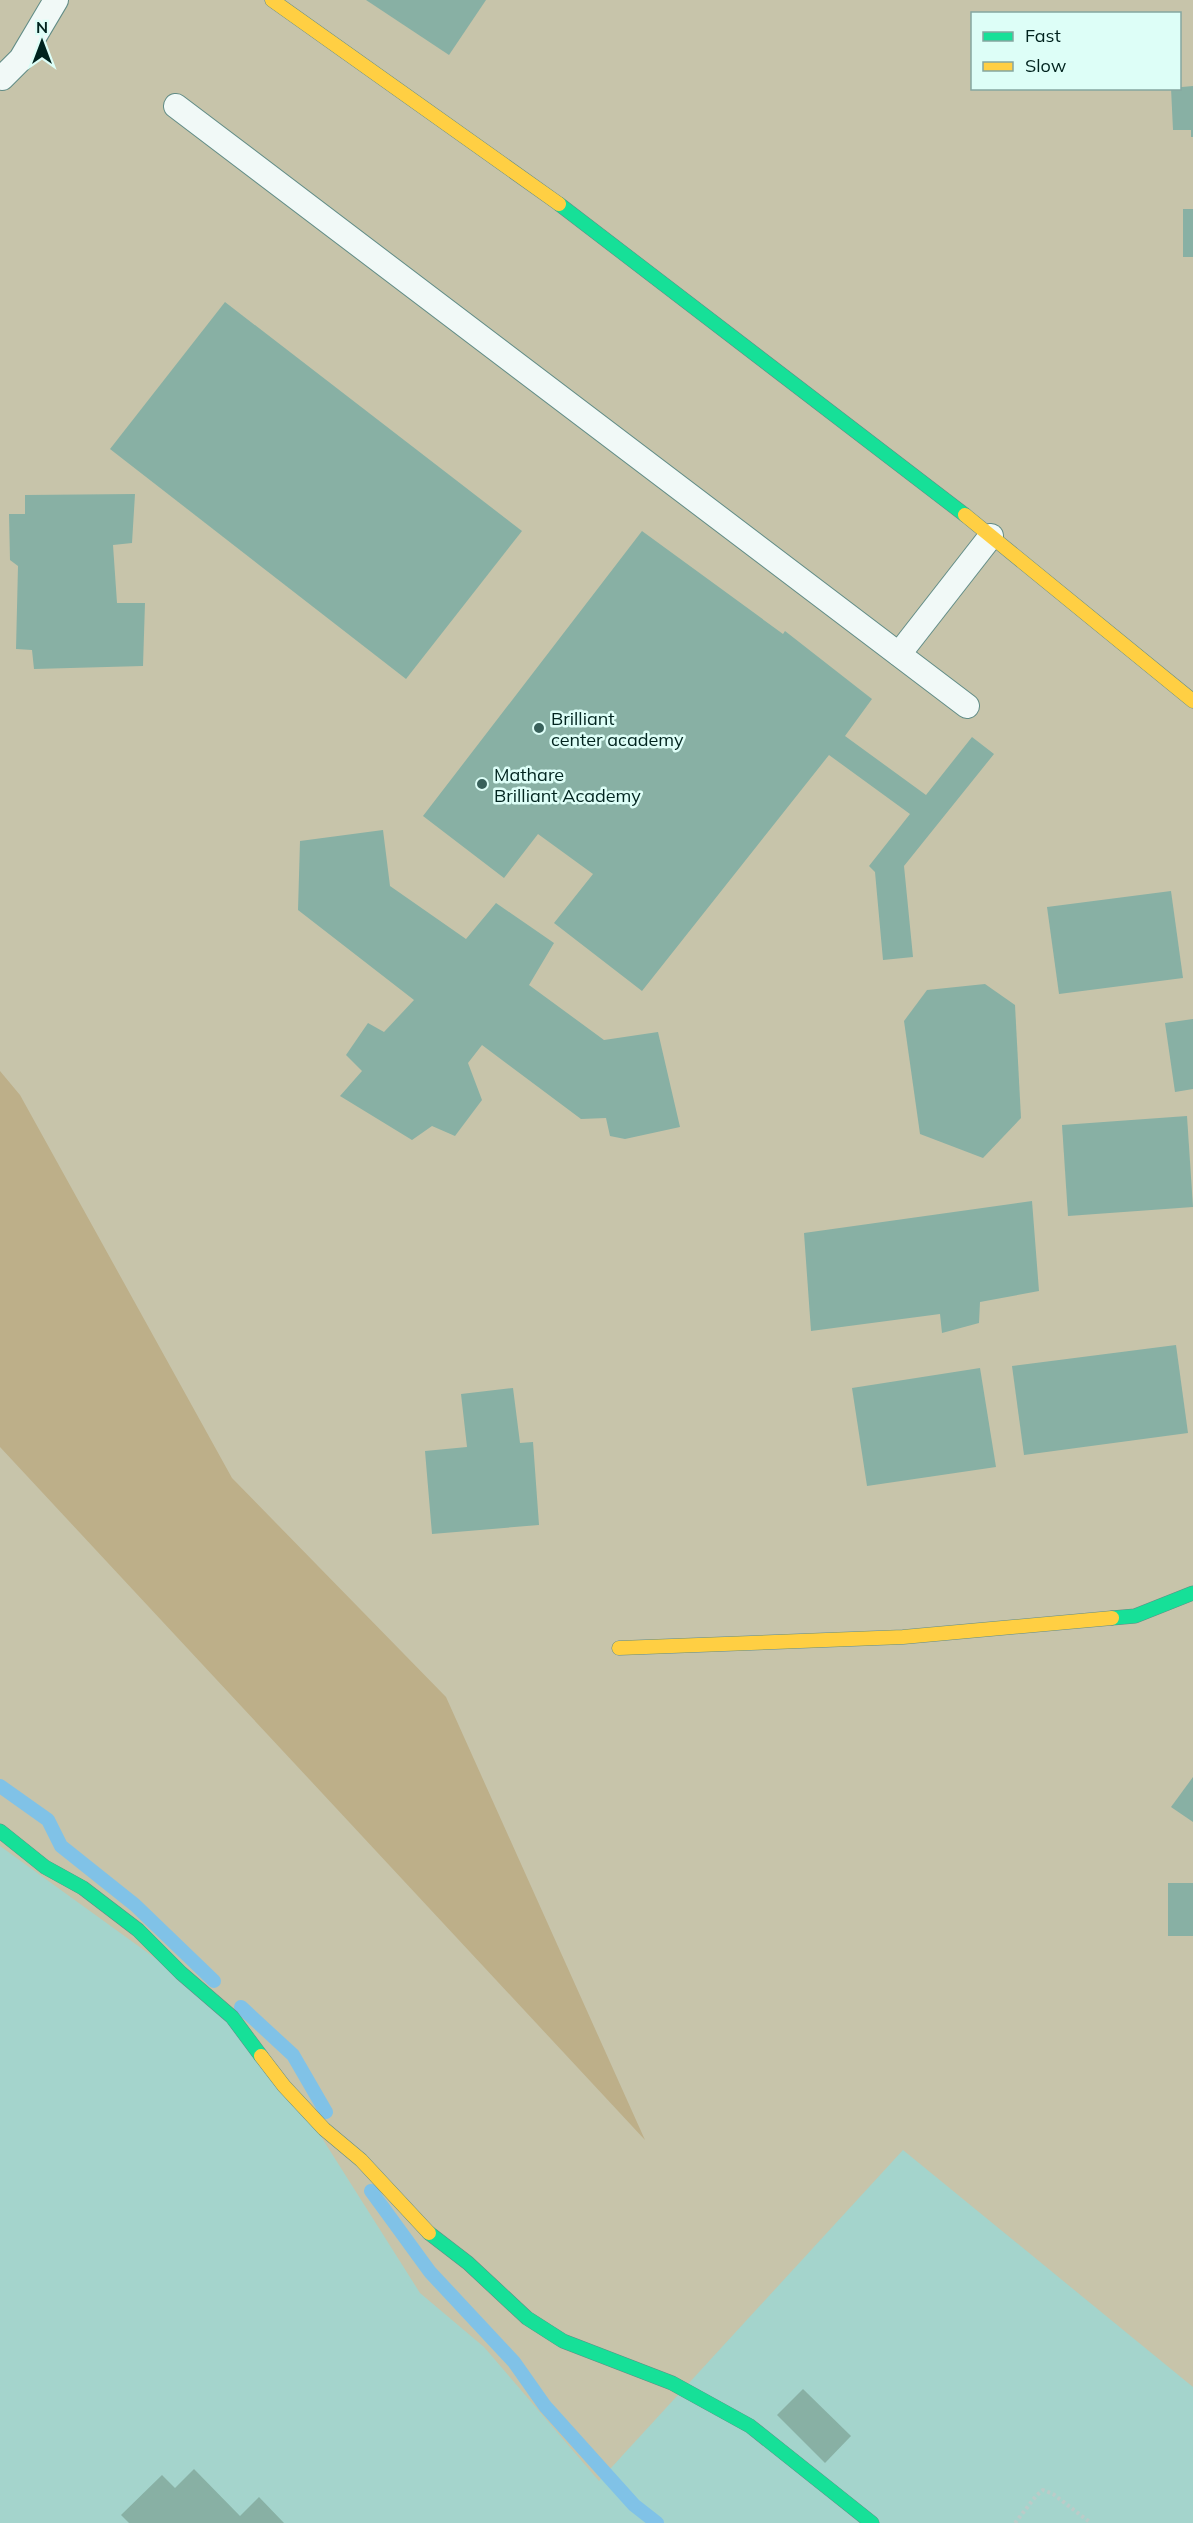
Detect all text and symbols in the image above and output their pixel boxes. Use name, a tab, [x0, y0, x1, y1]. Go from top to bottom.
north arrow	[12, 12, 72, 72]
legend	[971, 12, 1181, 90]
text: N	[36, 17, 48, 37]
text: Fast	[1025, 24, 1061, 47]
text: Slow	[1025, 54, 1067, 77]
place label: Brilliant center academy	[551, 707, 684, 751]
marker: Brilliant center academy	[532, 721, 546, 735]
place label: Mathare Brilliant Academy	[494, 763, 641, 807]
marker: Mathare Brilliant Academy	[475, 777, 489, 791]

